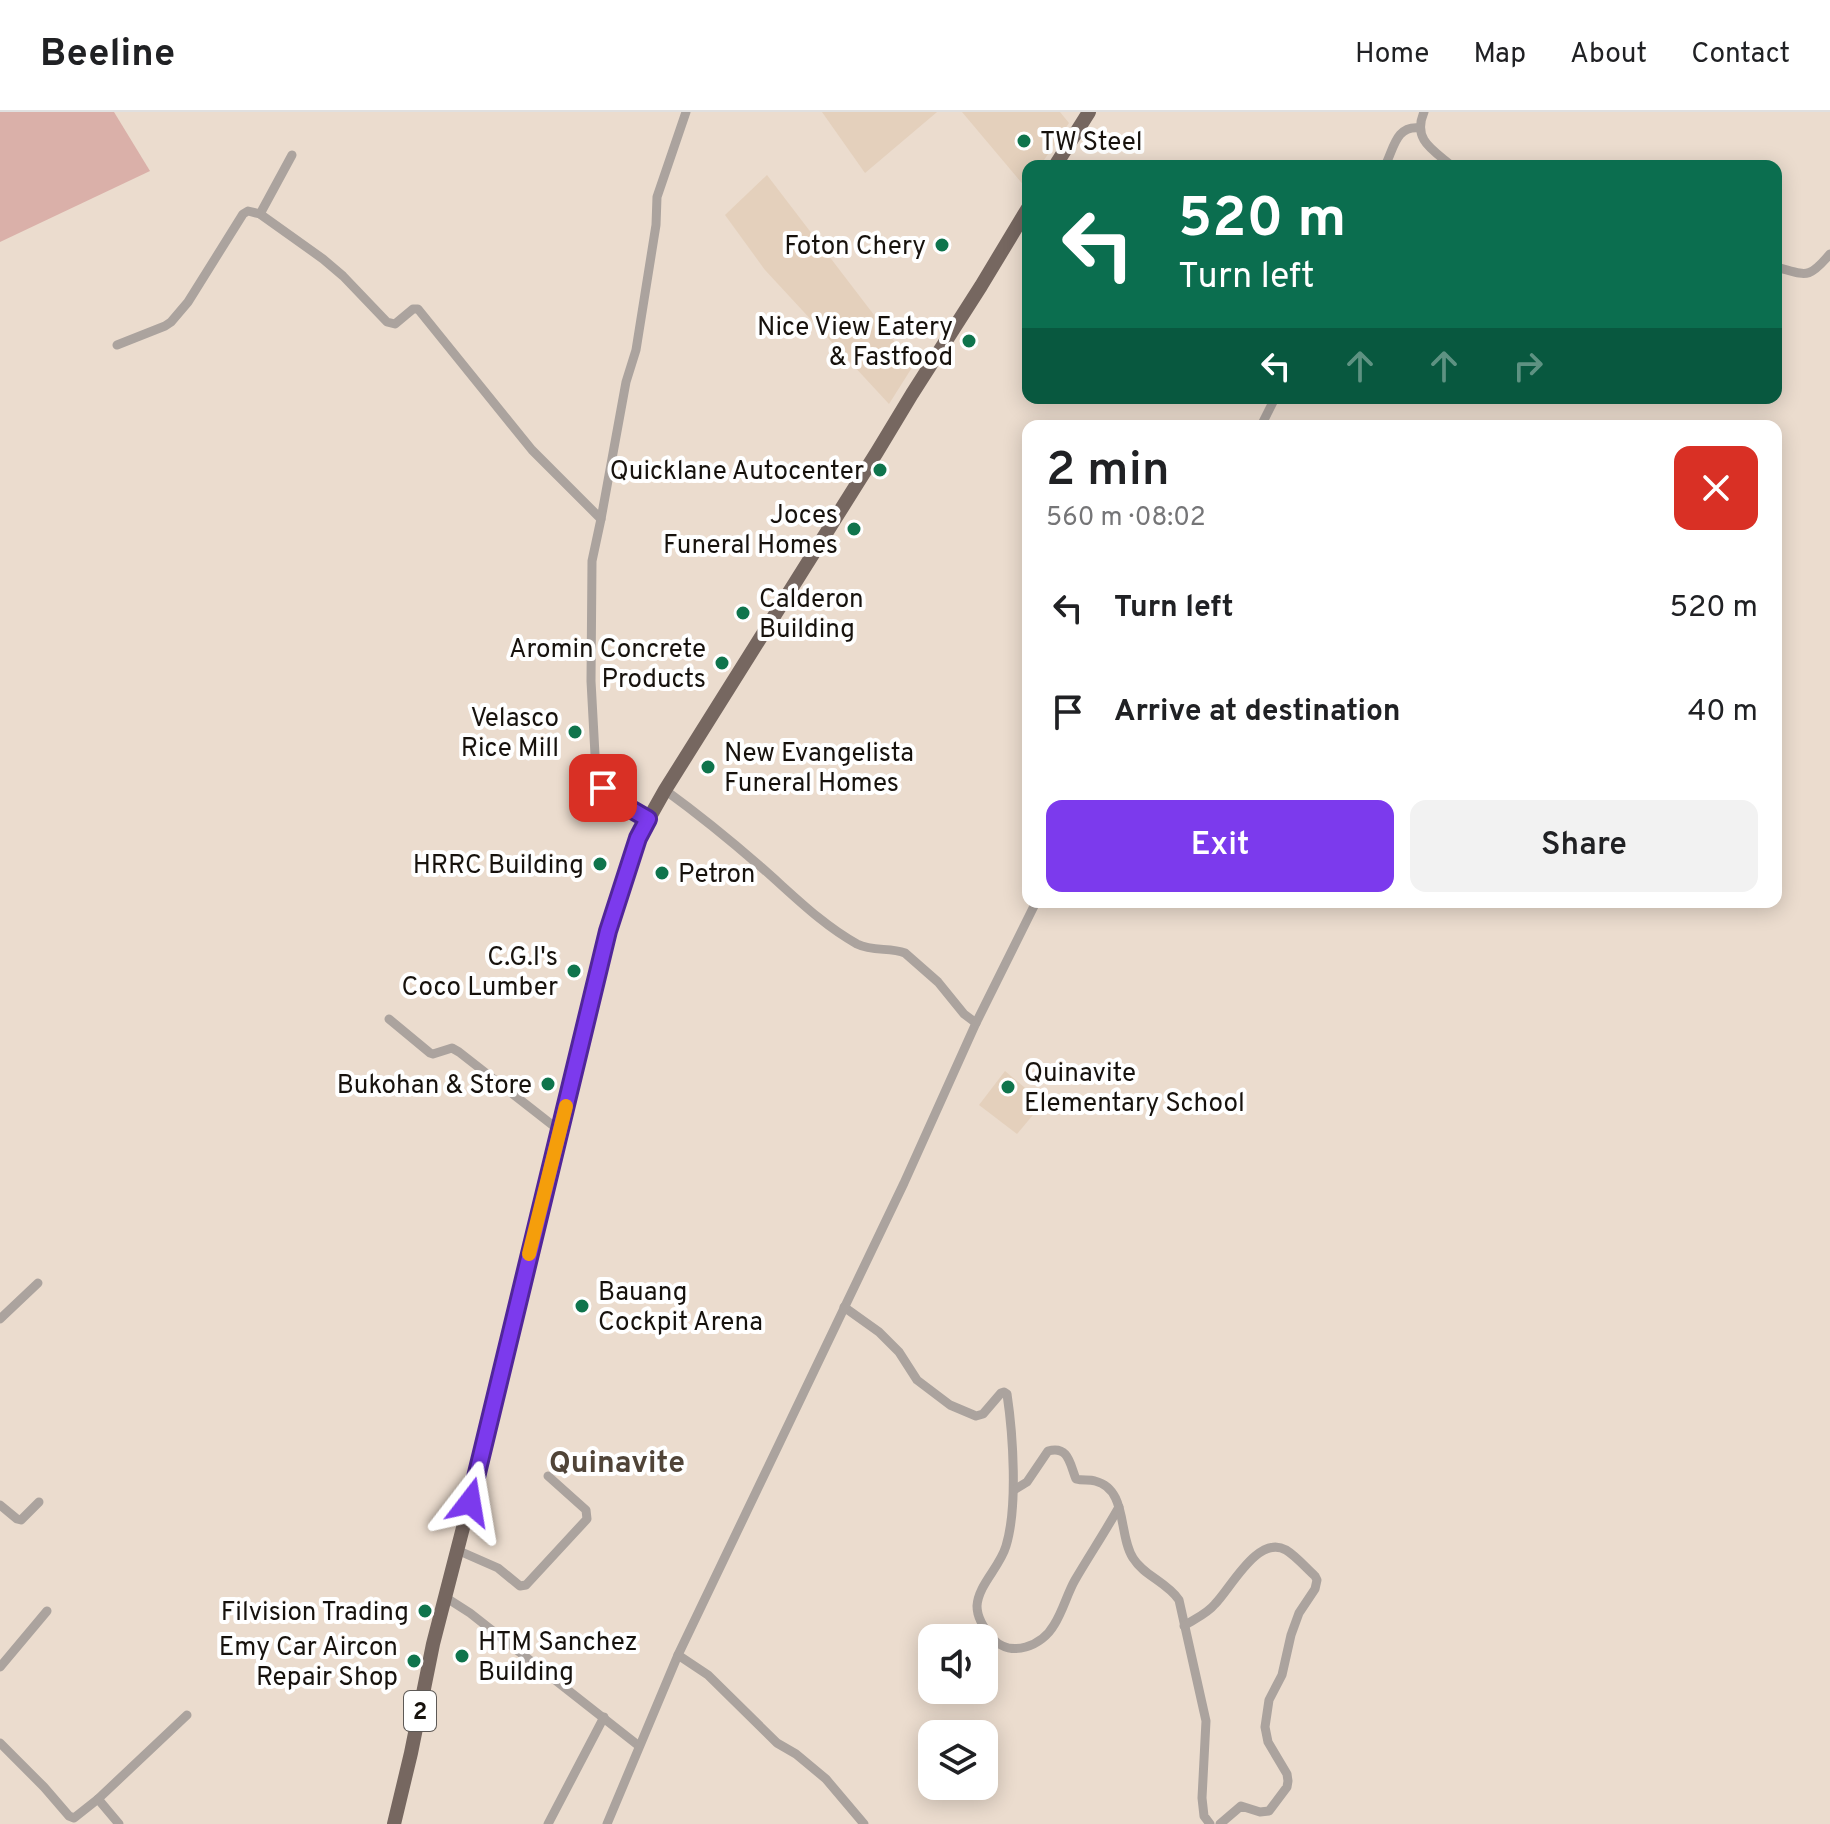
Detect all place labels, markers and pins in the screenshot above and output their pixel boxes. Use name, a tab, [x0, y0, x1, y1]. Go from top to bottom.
place label: TW Steel	[1040, 127, 1143, 160]
marker: TW Steel	[1015, 132, 1033, 150]
place label: Foton Chery	[784, 231, 926, 264]
marker: Foton Chery	[933, 236, 951, 254]
place label: Nice View Eatery & Fastfood	[757, 312, 953, 375]
marker: Nice View Eatery & Fastfood	[960, 332, 978, 350]
place label: Quicklane Autocenter	[610, 456, 864, 489]
marker: Quicklane Autocenter	[871, 461, 889, 479]
place label: Joces Funeral Homes	[663, 500, 838, 563]
marker: Joces Funeral Homes	[845, 520, 863, 538]
place label: Calderon Building	[759, 584, 864, 647]
marker: Calderon Building	[734, 604, 752, 622]
place label: Aromin Concrete Products	[509, 634, 706, 697]
marker: Aromin Concrete Products	[713, 654, 731, 672]
place label: Velasco Rice Mill	[461, 703, 559, 766]
marker: Velasco Rice Mill	[566, 723, 584, 741]
place label: New Evangelista Funeral Homes	[724, 738, 914, 801]
pin	[569, 754, 637, 822]
marker: New Evangelista Funeral Homes	[699, 758, 717, 776]
place label: HRRC Building	[413, 850, 584, 883]
marker: HRRC Building	[591, 855, 609, 873]
place label: Petron	[678, 859, 755, 892]
marker: Petron	[653, 864, 671, 882]
place label: C.G.I's Coco Lumber	[402, 942, 558, 1005]
marker: C.G.I's Coco Lumber	[565, 962, 583, 980]
place label: Quinavite Elementary School	[1024, 1058, 1245, 1121]
place label: Bukohan & Store	[337, 1070, 532, 1103]
marker: Bukohan & Store	[539, 1075, 557, 1093]
marker: Quinavite Elementary School	[999, 1078, 1017, 1096]
place label: Bauang Cockpit Arena	[598, 1277, 763, 1340]
marker: Bauang Cockpit Arena	[573, 1297, 591, 1315]
place label: Filvision Trading	[221, 1597, 409, 1630]
marker: Filvision Trading	[416, 1602, 434, 1620]
place label: HTM Sanchez Building	[478, 1627, 638, 1690]
place label: Emy Car Aircon Repair Shop	[219, 1632, 398, 1695]
marker: HTM Sanchez Building	[453, 1647, 471, 1665]
marker: Emy Car Aircon Repair Shop	[405, 1652, 423, 1670]

